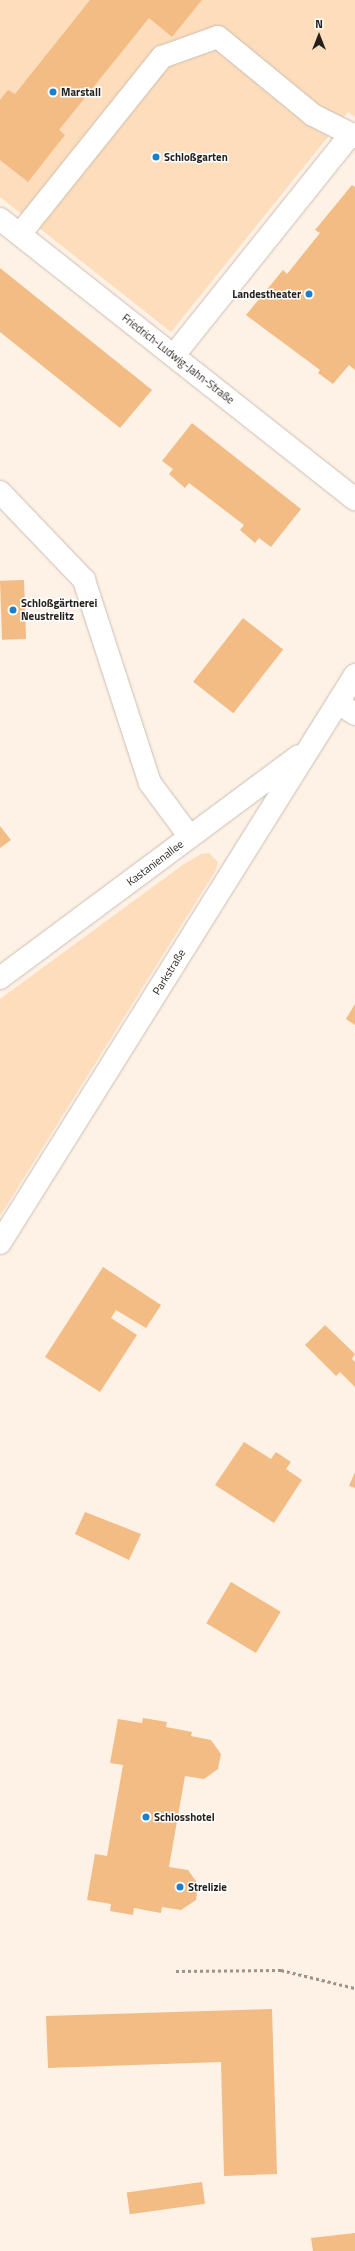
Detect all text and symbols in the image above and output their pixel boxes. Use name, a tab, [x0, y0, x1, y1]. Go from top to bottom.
north arrow	[299, 16, 339, 56]
text: N	[315, 16, 323, 32]
place label: Marstall	[61, 85, 101, 99]
marker: Marstall	[48, 87, 58, 97]
place label: Schloßgarten	[164, 150, 228, 164]
marker: Schloßgarten	[151, 152, 161, 162]
place label: Landestheater	[232, 287, 301, 301]
marker: Landestheater	[304, 289, 314, 299]
street label: Friedrich-Ludwig-Jahn-Straße	[119, 311, 237, 407]
place label: Schloßgärtnerei Neustrelitz	[21, 597, 97, 623]
marker: Schloßgärtnerei Neustrelitz	[8, 605, 18, 615]
street label: Kastanienallee	[124, 837, 186, 889]
street label: Parkstraße	[150, 947, 188, 997]
place label: Schlosshotel	[154, 1810, 215, 1824]
marker: Schlosshotel	[141, 1812, 151, 1822]
place label: Strelizie	[188, 1880, 227, 1894]
marker: Strelizie	[175, 1882, 185, 1892]

